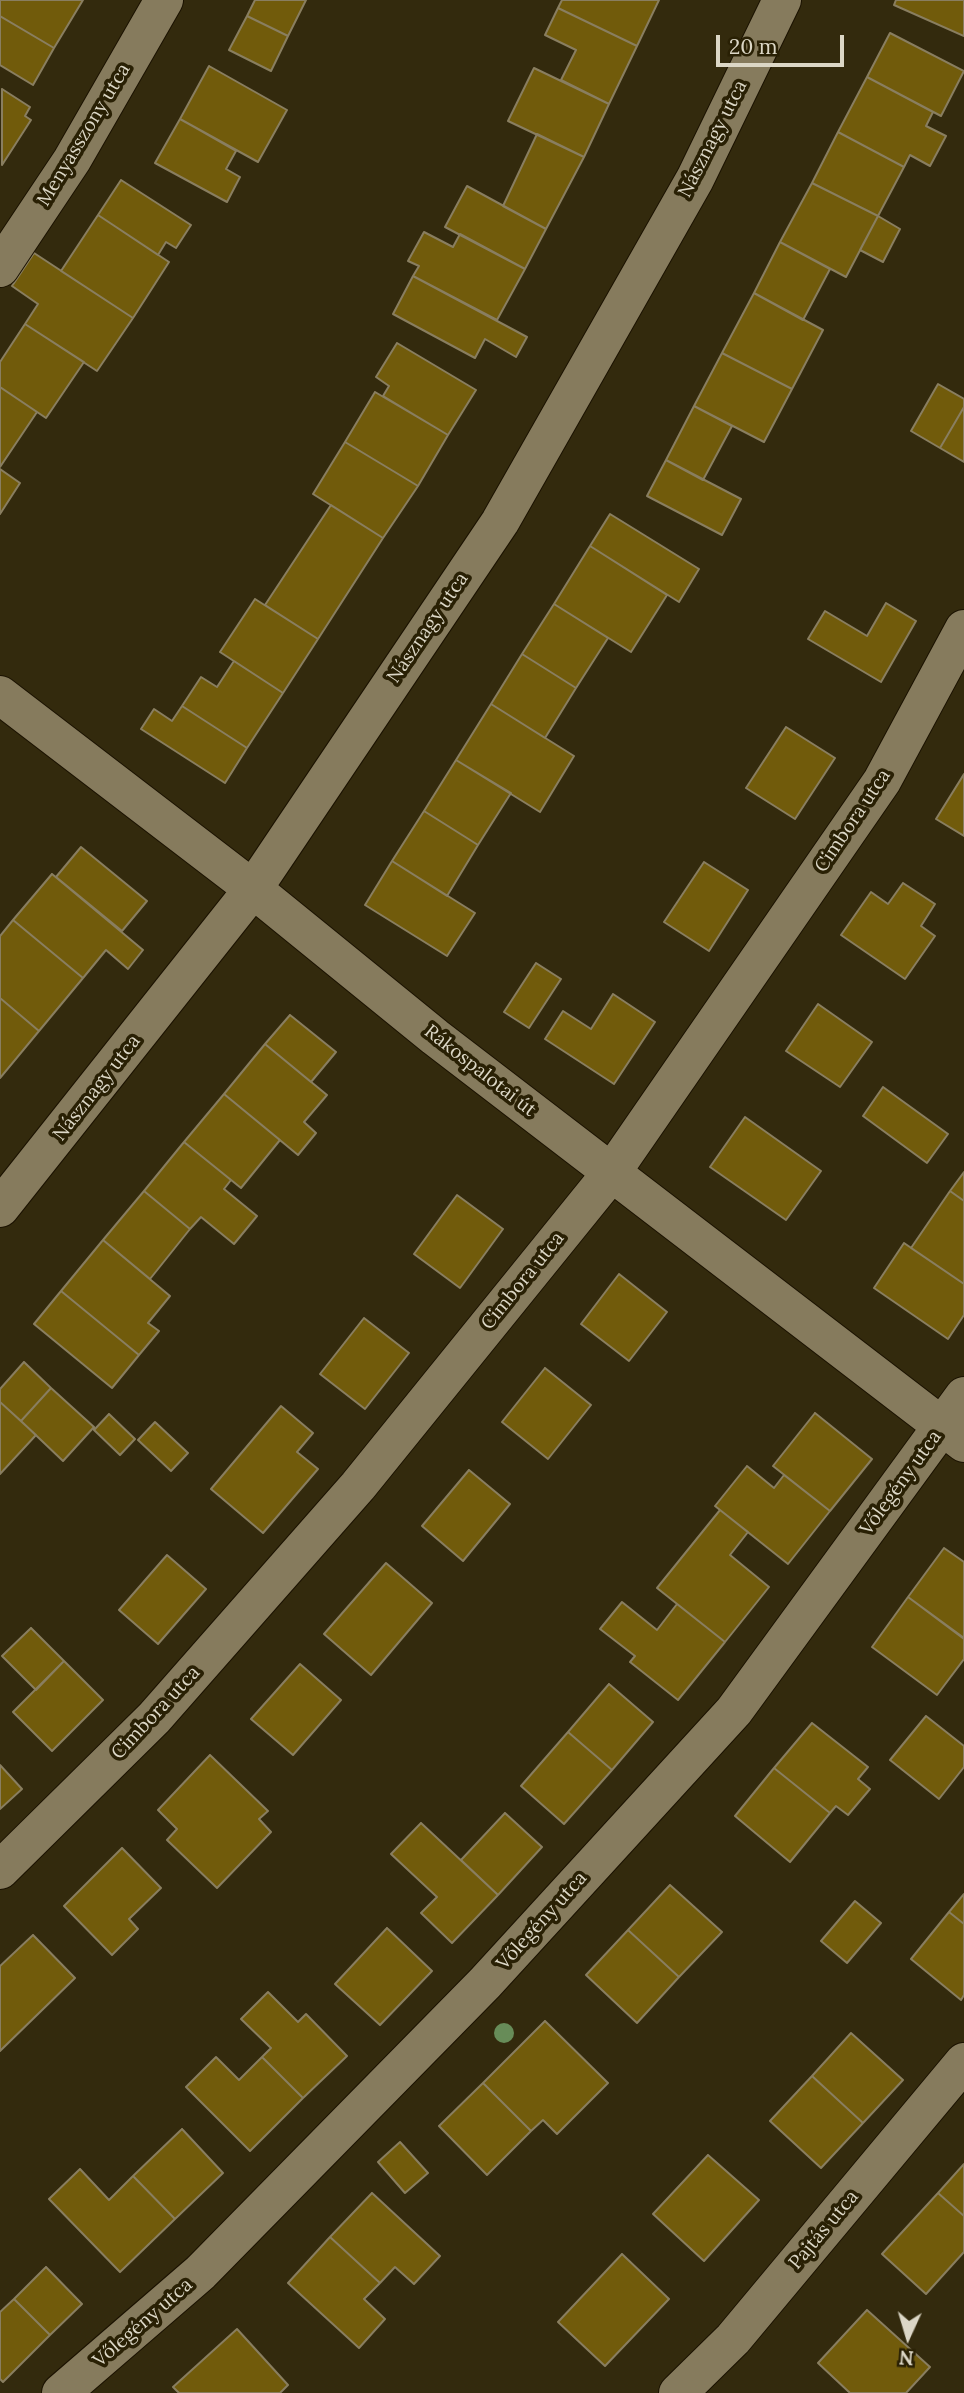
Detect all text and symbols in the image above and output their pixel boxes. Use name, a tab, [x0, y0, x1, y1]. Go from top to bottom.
scale bar	[719, 21, 847, 65]
text: 20 m	[729, 33, 778, 60]
street label: Menyasszony utca	[32, 60, 136, 210]
street label: Násznagy utca	[674, 77, 752, 201]
street label: Násznagy utca	[383, 568, 473, 688]
street label: Cimbora utca	[810, 765, 896, 877]
street label: Rákospalotai út	[420, 1020, 540, 1122]
street label: Násznagy utca	[48, 1030, 146, 1146]
street label: Cimbora utca	[477, 1227, 569, 1335]
street label: Vőlegény utca	[855, 1426, 947, 1540]
street label: Cimbora utca	[107, 1662, 205, 1764]
street label: Vőlegény utca	[492, 1867, 592, 1975]
street label: Pajtás utca	[784, 2186, 864, 2274]
street label: Vőlegény utca	[89, 2274, 197, 2372]
north arrow	[873, 2302, 943, 2372]
text: N	[898, 2345, 915, 2370]

